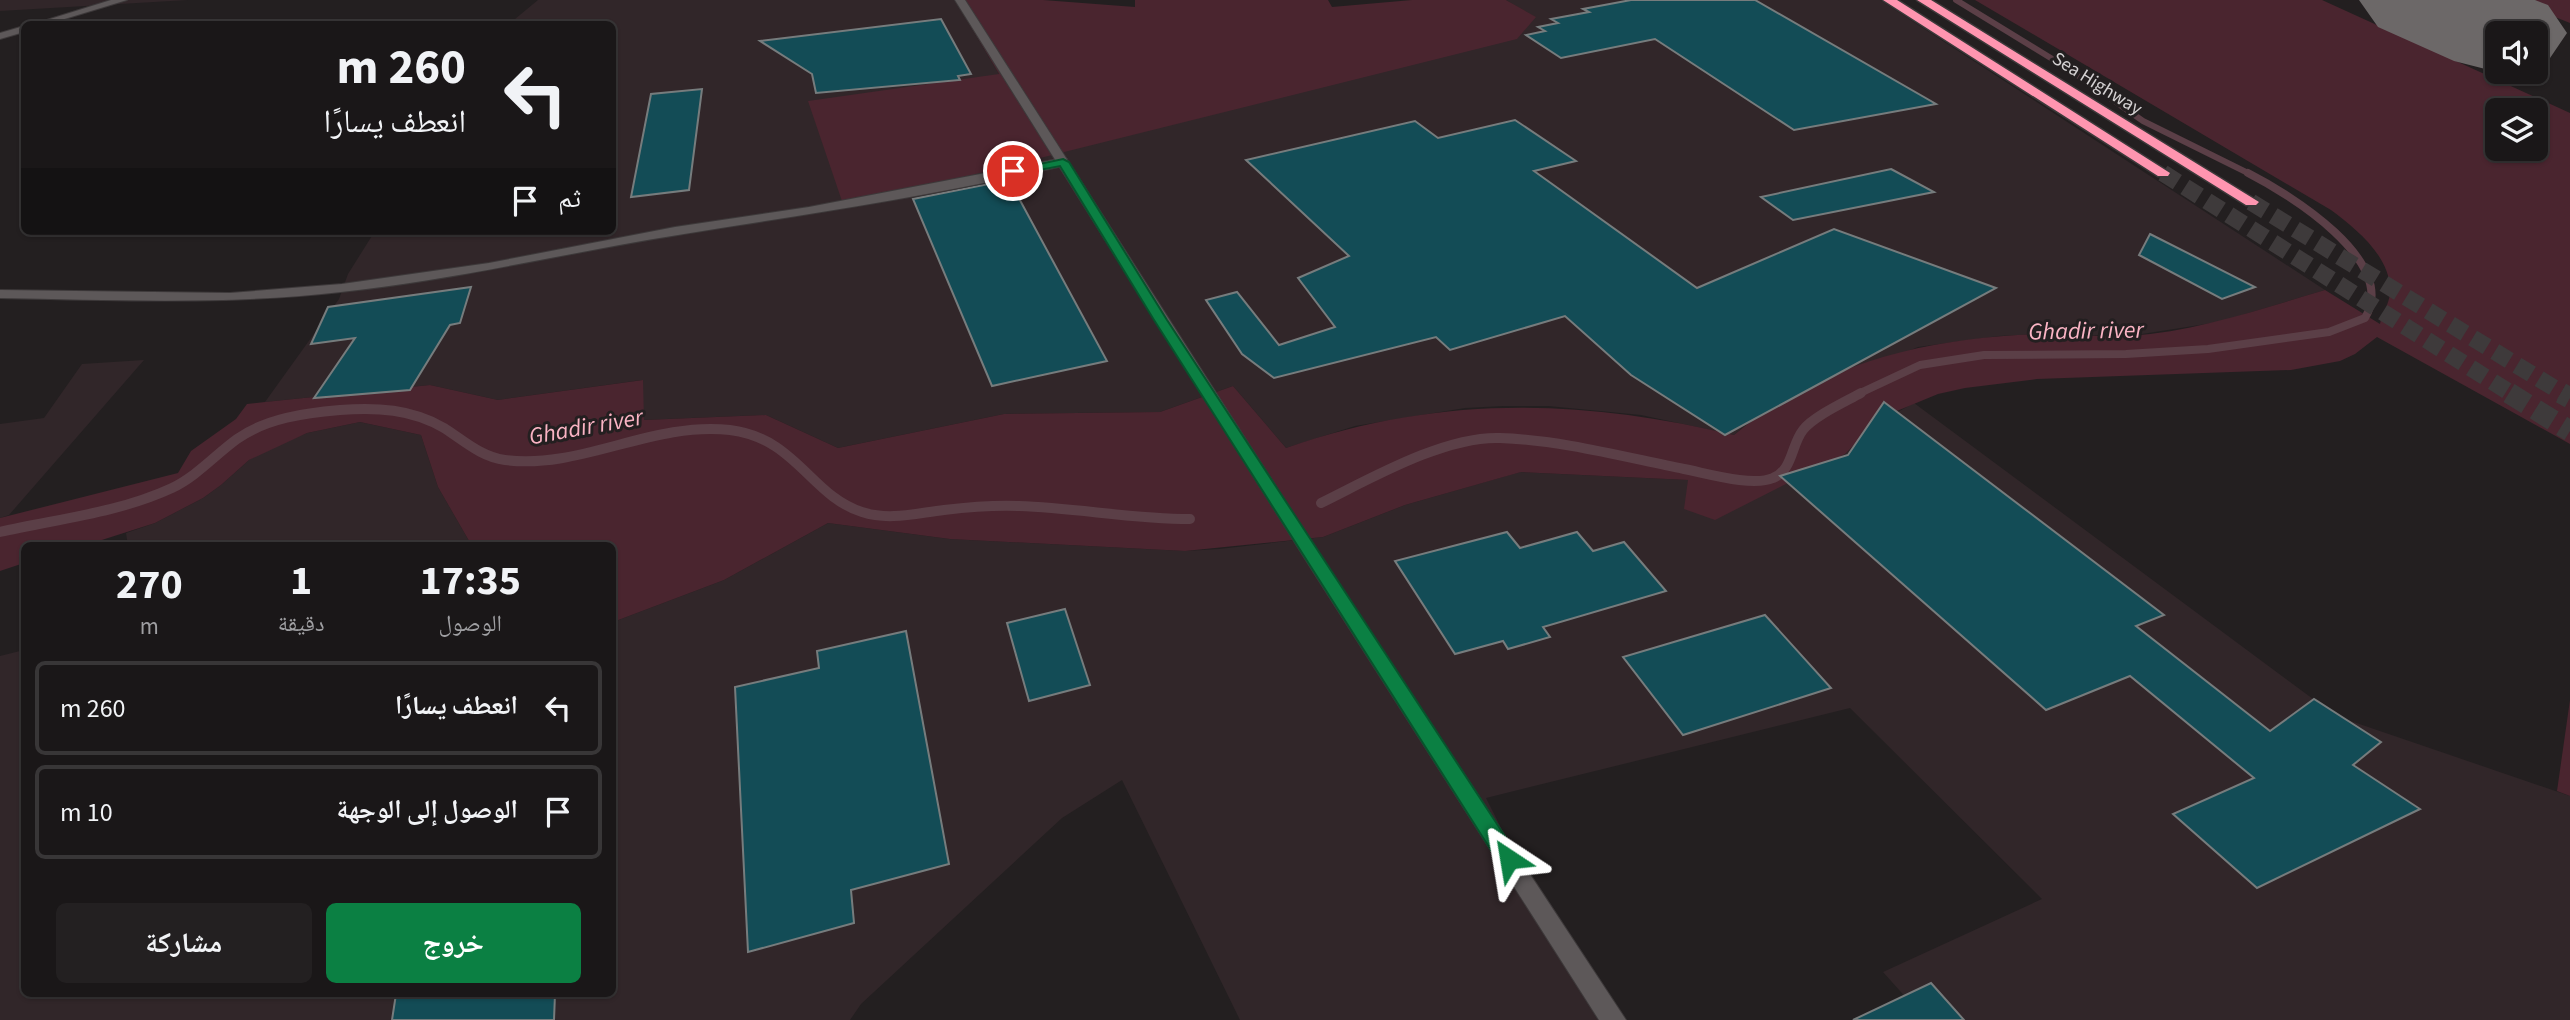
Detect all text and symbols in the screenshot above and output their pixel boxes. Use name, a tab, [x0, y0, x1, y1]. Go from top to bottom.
map controls	[2485, 21, 2548, 161]
button: sound	[2485, 21, 2548, 84]
text: 260 m	[337, 33, 466, 103]
street label: Sea Highway	[2047, 46, 2147, 122]
icon: left	[490, 49, 581, 140]
button: layers	[2485, 98, 2548, 161]
text: انعطف يسارًا	[323, 99, 466, 145]
pin	[983, 141, 1043, 201]
icon: arrive	[994, 152, 1032, 190]
text: ثم	[558, 180, 581, 217]
icon: arrive	[506, 182, 544, 220]
water label: Ghadir river	[2028, 312, 2146, 350]
water label: Ghadir river	[526, 399, 648, 454]
text: 1	[290, 551, 312, 611]
text: 17:35	[420, 551, 521, 611]
text: 270	[116, 555, 183, 615]
text: دقيقة	[278, 607, 325, 640]
text: الوصول	[438, 607, 502, 640]
text: m	[140, 610, 159, 643]
text: انعطف يسارًا	[395, 687, 518, 724]
icon: left	[539, 689, 577, 727]
text: 260 m	[60, 690, 126, 727]
text: الوصول إلى الوجهة	[337, 791, 518, 828]
icon: arrive	[539, 793, 577, 831]
text: 10 m	[60, 794, 113, 831]
position arrow	[1472, 822, 1546, 896]
button: مشاركة	[56, 903, 312, 983]
button: خروج	[326, 903, 581, 983]

